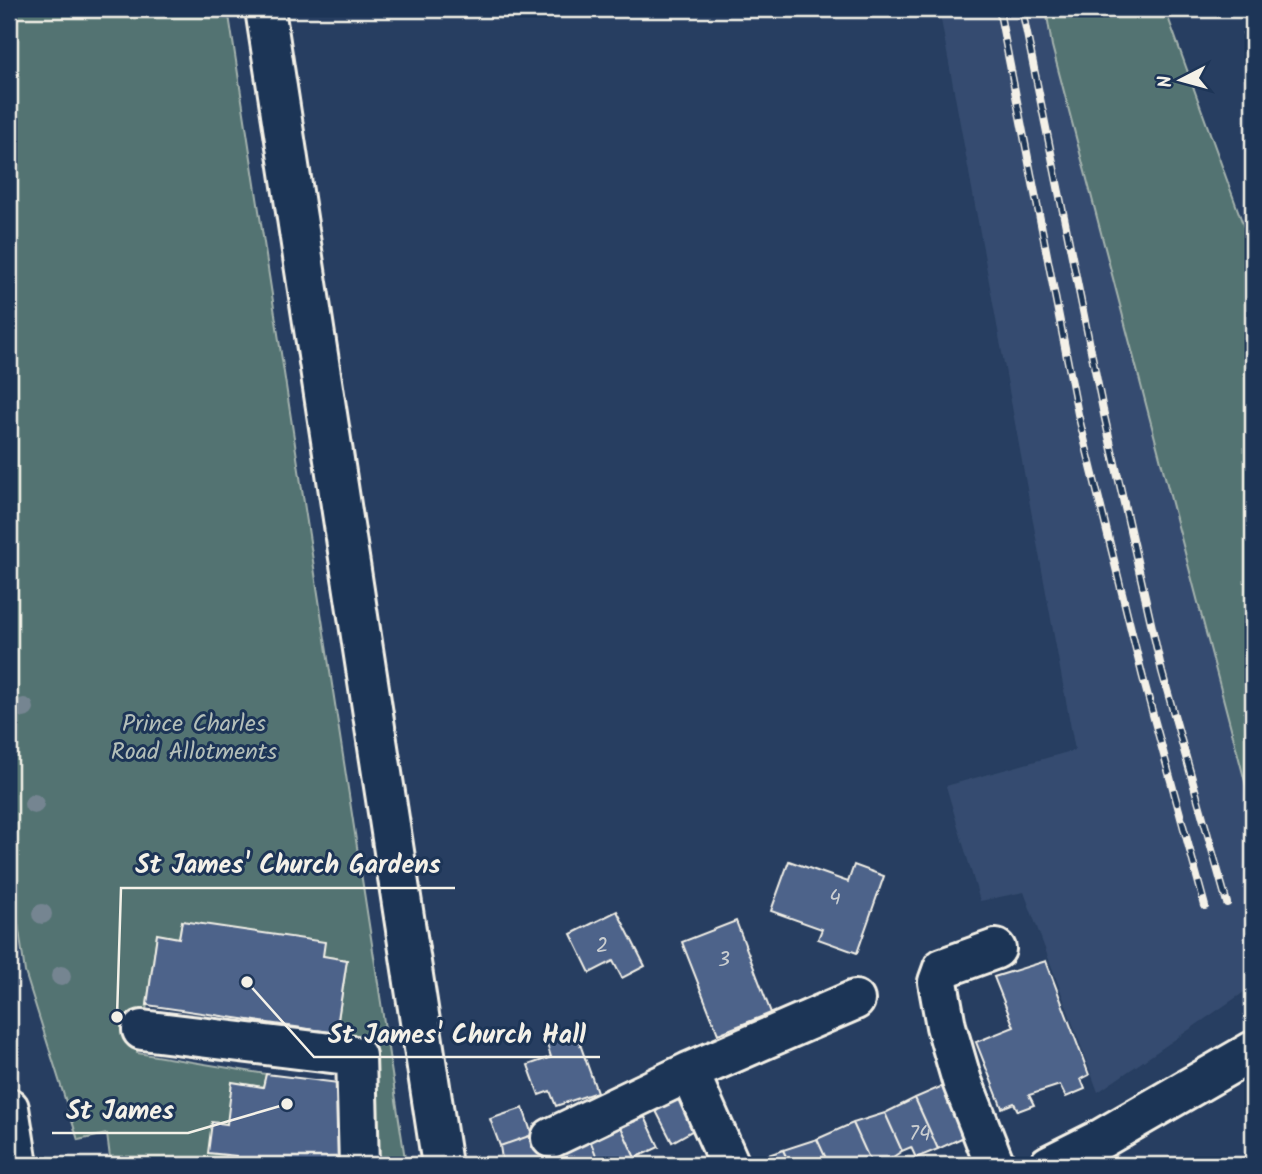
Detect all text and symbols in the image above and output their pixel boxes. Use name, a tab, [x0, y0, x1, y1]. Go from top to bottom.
north arrow	[1146, 46, 1216, 116]
text: N	[1151, 74, 1182, 89]
park label: Prince Charles Road Allotments	[111, 705, 277, 772]
callout: St James' Church Gardens	[121, 841, 455, 888]
text: St James' Church Gardens	[135, 845, 441, 887]
house number: 4	[829, 882, 841, 915]
house number: 2	[596, 930, 608, 963]
house number: 3	[718, 944, 730, 977]
callout: St James' Church Hall	[314, 1010, 600, 1057]
text: St James' Church Hall	[328, 1015, 586, 1057]
callout: St James	[52, 1086, 188, 1133]
text: St James	[66, 1091, 174, 1133]
house number: 74	[909, 1118, 931, 1151]

